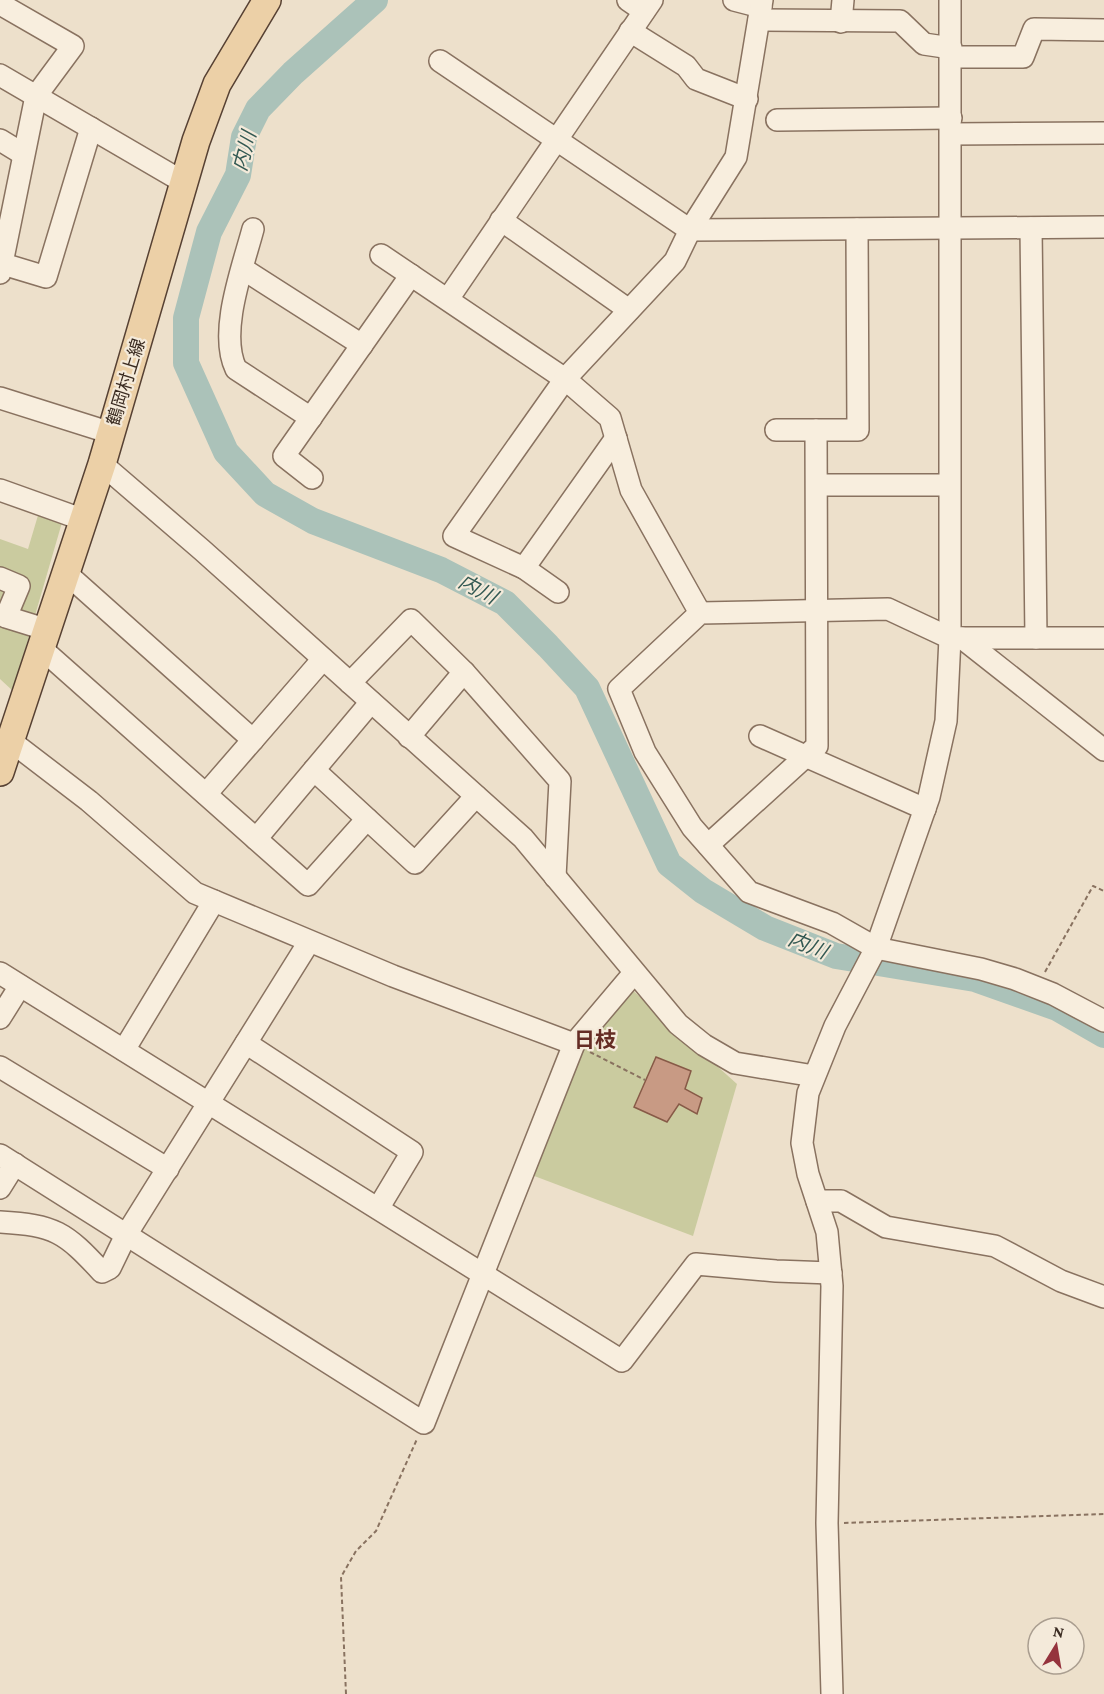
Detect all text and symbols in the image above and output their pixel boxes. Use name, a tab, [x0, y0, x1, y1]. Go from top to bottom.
water label: 内川	[228, 127, 260, 173]
street label: 鶴岡村上線	[103, 336, 149, 428]
water label: 内川	[455, 570, 503, 609]
water label: 内川	[785, 927, 833, 963]
district label: 日枝	[574, 1028, 616, 1052]
north arrow	[1026, 1616, 1086, 1676]
text: N	[1052, 1622, 1066, 1641]

